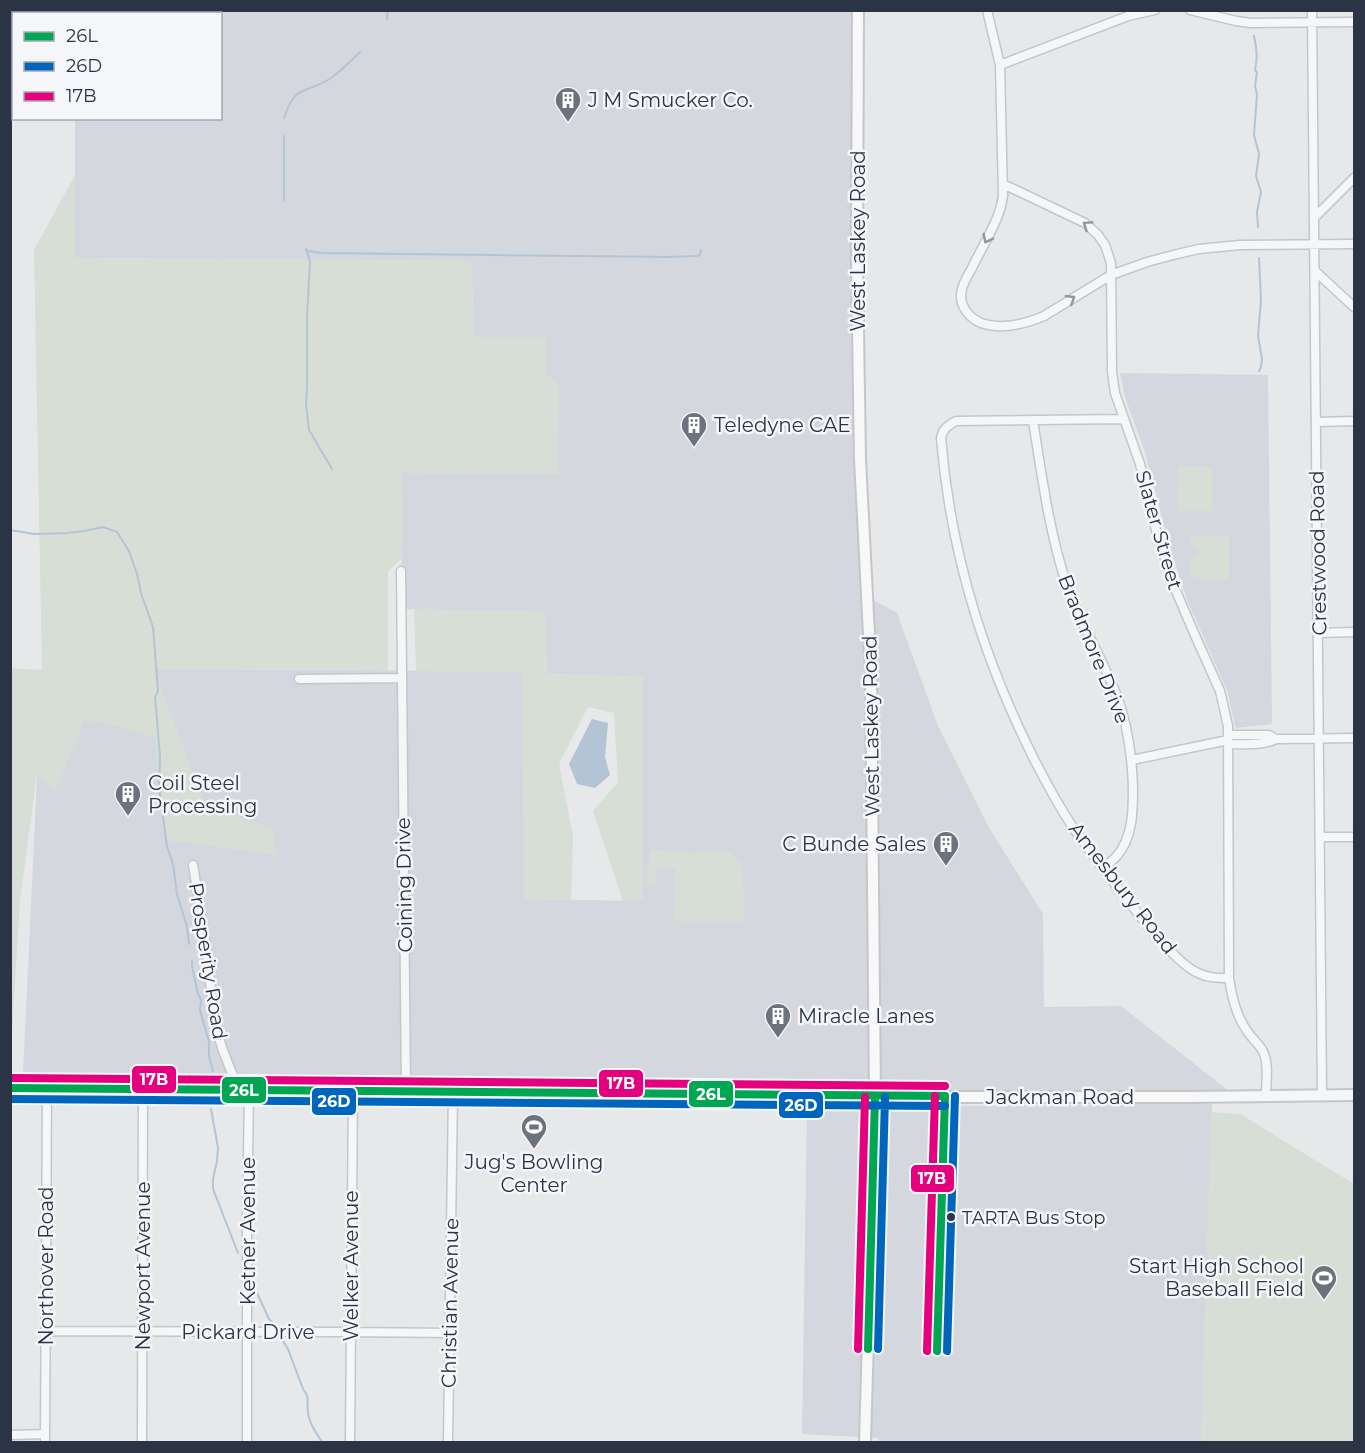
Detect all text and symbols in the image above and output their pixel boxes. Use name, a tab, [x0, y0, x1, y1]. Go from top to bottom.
legend	[12, 12, 222, 120]
text: 26L	[66, 25, 98, 47]
text: 26D	[66, 55, 102, 77]
text: 17B	[66, 85, 97, 107]
building icon: J M Smucker Co.	[553, 85, 583, 123]
place label: J M Smucker Co.	[587, 88, 753, 112]
street label: West Laskey Road	[846, 150, 870, 332]
one-way arrow	[1082, 222, 1093, 233]
one-way arrow	[982, 233, 994, 244]
one-way arrow	[1065, 295, 1075, 307]
building icon: Teledyne CAE	[679, 410, 709, 448]
place label: Teledyne CAE	[714, 413, 851, 437]
street label: Slater Street	[1131, 468, 1187, 592]
street label: Crestwood Road	[1305, 470, 1331, 636]
street label: Bradmore Drive	[1053, 571, 1135, 727]
street label: West Laskey Road	[857, 635, 885, 817]
place label: Coil Steel Processing	[148, 771, 258, 818]
building icon: Coil Steel Processing	[113, 779, 143, 817]
street label: Coining Drive	[391, 817, 417, 953]
street label: Amesbury Road	[1064, 817, 1182, 959]
building icon: C Bunde Sales	[931, 829, 961, 867]
place label: C Bunde Sales	[782, 832, 926, 856]
street label: Prosperity Road	[184, 881, 232, 1041]
building icon: Miracle Lanes	[763, 1001, 793, 1039]
place label: Miracle Lanes	[798, 1004, 934, 1028]
line badge: 17B	[131, 1065, 177, 1094]
line badge: 17B	[598, 1069, 644, 1098]
text: 17B	[140, 1070, 168, 1089]
text: 17B	[607, 1074, 635, 1093]
line badge: 26L	[221, 1076, 267, 1104]
line badge: 26L	[688, 1080, 734, 1108]
text: 26L	[229, 1081, 259, 1100]
text: 26L	[696, 1085, 726, 1104]
street label: Jackman Road	[985, 1085, 1134, 1109]
line badge: 26D	[311, 1087, 357, 1116]
line badge: 26D	[778, 1091, 824, 1119]
text: 26D	[318, 1092, 350, 1111]
text: 26D	[785, 1096, 817, 1115]
sports icon: Jug's Bowling Center	[519, 1112, 549, 1150]
place label: Jug's Bowling Center	[463, 1150, 604, 1197]
street label: Ketner Avenue	[236, 1157, 260, 1305]
line badge: 17B	[910, 1164, 955, 1193]
text: 17B	[918, 1169, 946, 1188]
street label: Newport Avenue	[131, 1182, 155, 1350]
street label: Northover Road	[34, 1186, 58, 1346]
street label: Welker Avenue	[339, 1191, 363, 1341]
place label: TARTA Bus Stop	[962, 1207, 1105, 1229]
marker: TARTA Bus Stop	[945, 1211, 957, 1223]
street label: Christian Avenue	[437, 1218, 463, 1388]
place label: Start High School Baseball Field	[1129, 1254, 1304, 1301]
sports icon: Start High School Baseball Field	[1309, 1263, 1339, 1301]
street label: Pickard Drive	[181, 1320, 315, 1344]

